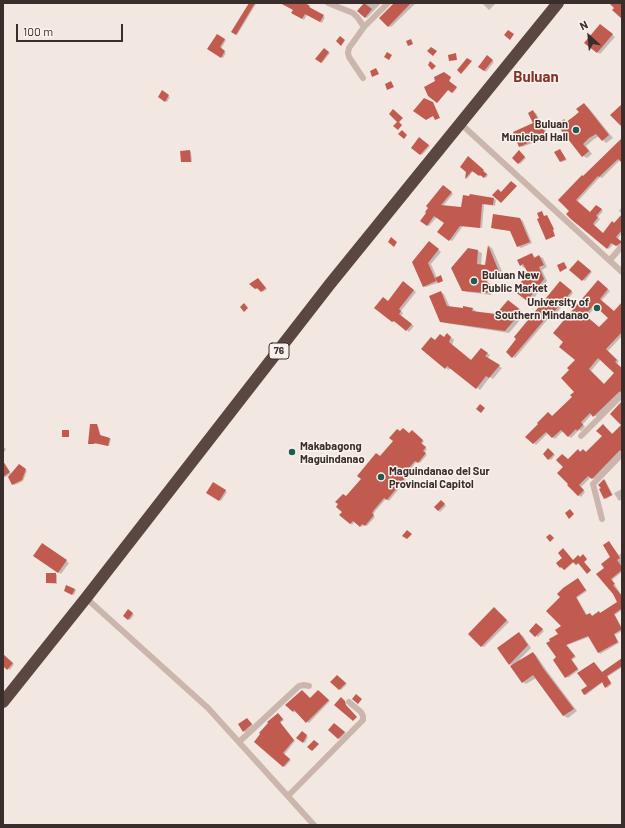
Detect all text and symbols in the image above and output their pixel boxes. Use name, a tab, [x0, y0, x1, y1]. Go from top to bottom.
scale bar	[18, 16, 125, 42]
north arrow	[569, 16, 609, 56]
text: N	[577, 17, 590, 32]
text: 100 m	[23, 24, 53, 38]
district label: Buluan	[513, 68, 559, 86]
place label: Buluan Municipal Hall	[502, 117, 568, 143]
marker: Buluan Municipal Hall	[571, 125, 581, 135]
place label: Buluan New Public Market	[482, 268, 548, 294]
marker: Buluan New Public Market	[469, 276, 479, 286]
place label: University of Southern Mindanao	[495, 295, 589, 321]
marker: University of Southern Mindanao	[592, 303, 602, 313]
road number: 76	[269, 343, 289, 359]
place label: Makabagong Maguindanao	[300, 439, 365, 465]
marker: Makabagong Maguindanao	[287, 447, 297, 457]
place label: Maguindanao del Sur Provincial Capitol	[389, 464, 490, 490]
marker: Maguindanao del Sur Provincial Capitol	[376, 472, 386, 482]

